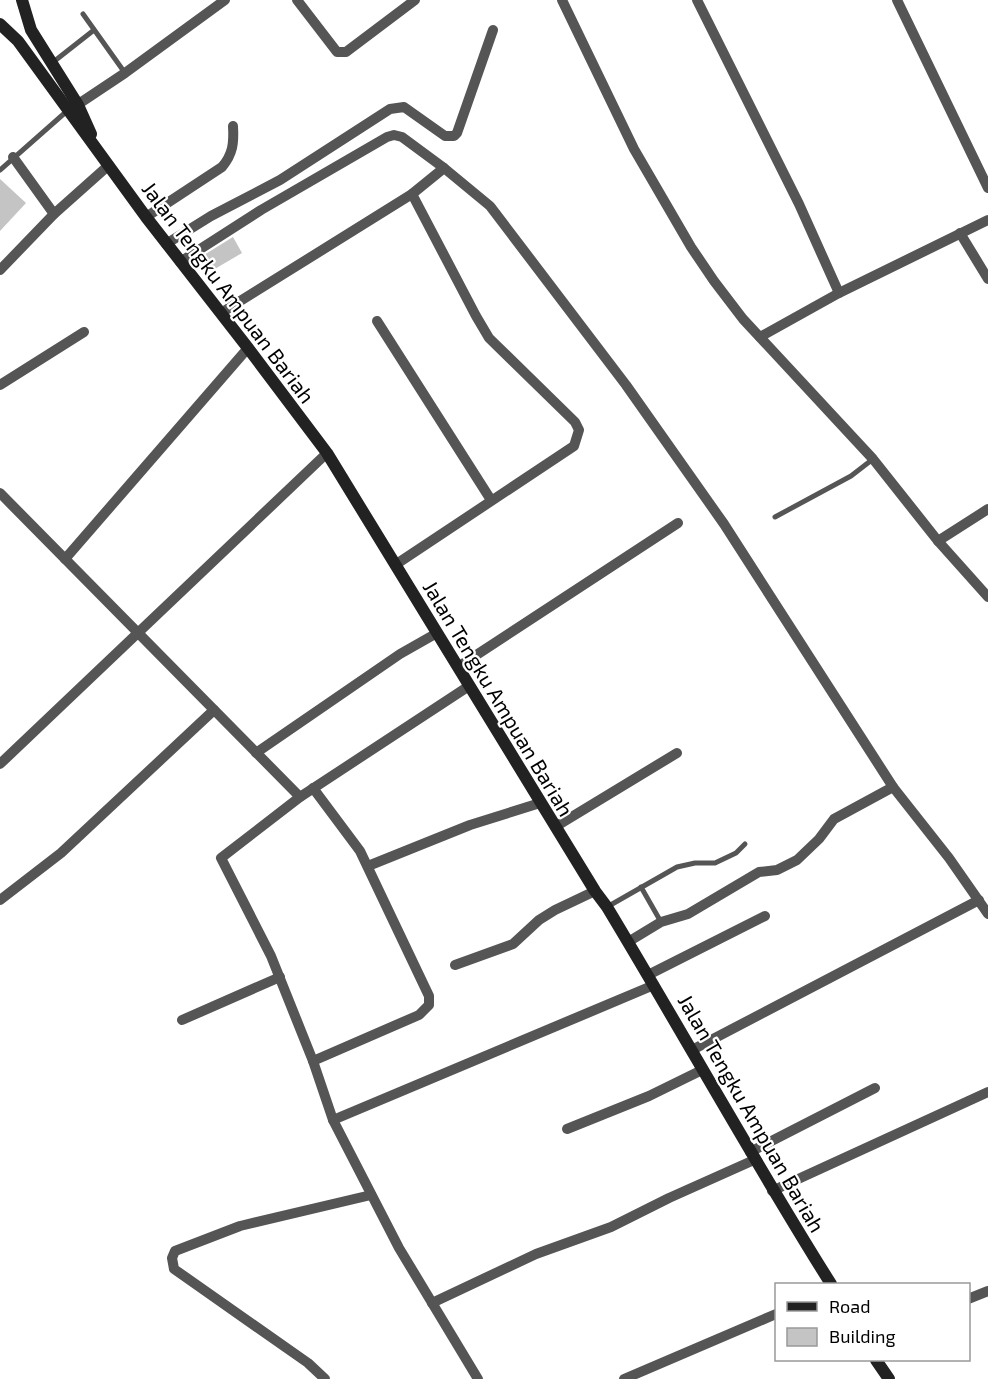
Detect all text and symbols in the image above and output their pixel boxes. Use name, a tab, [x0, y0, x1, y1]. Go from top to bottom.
street label: Jalan Tengku Ampuan Bariah	[138, 176, 320, 408]
street label: Jalan Tengku Ampuan Bariah	[419, 576, 579, 820]
street label: Jalan Tengku Ampuan Bariah	[674, 990, 830, 1236]
legend	[775, 1283, 970, 1361]
text: Road	[829, 1295, 870, 1317]
text: Building	[829, 1325, 896, 1347]

